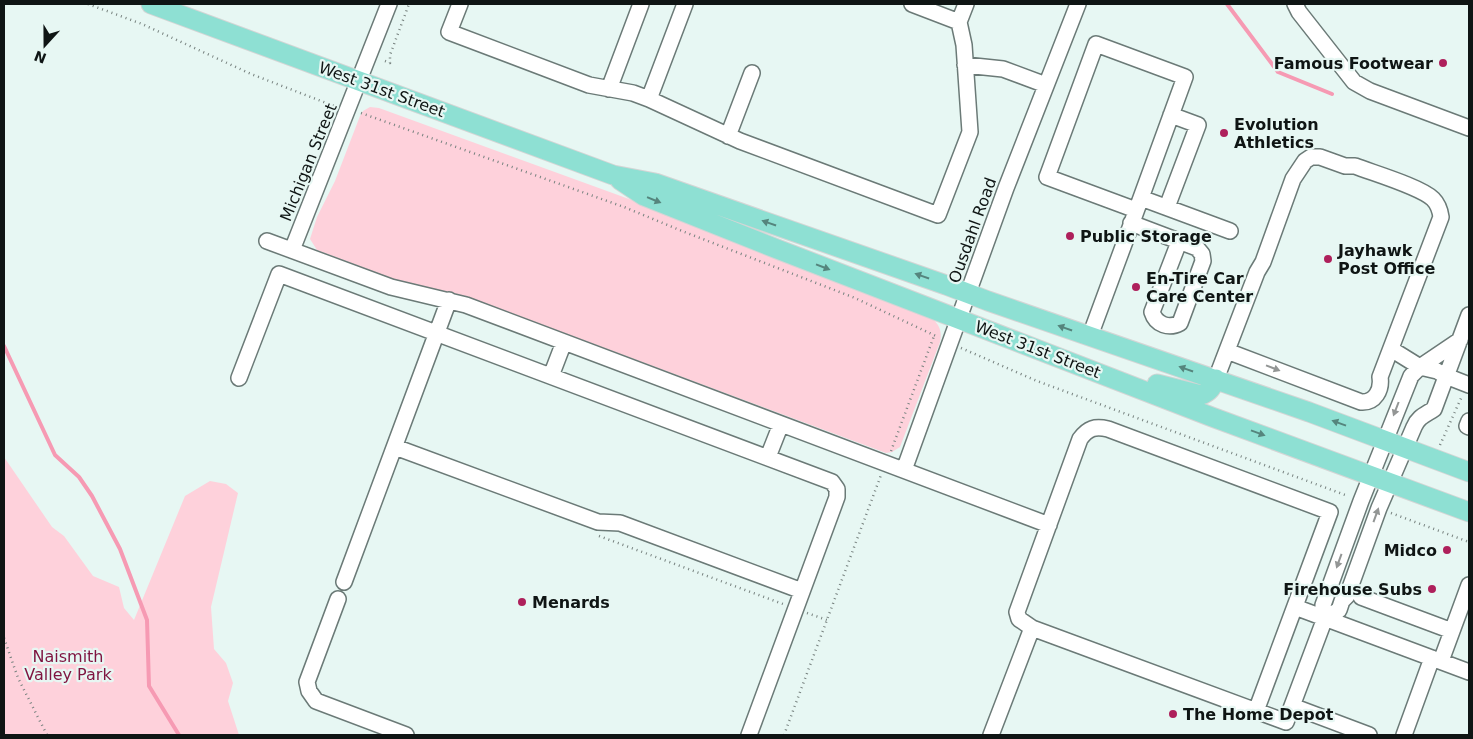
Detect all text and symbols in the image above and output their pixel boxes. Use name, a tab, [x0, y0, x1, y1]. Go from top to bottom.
north arrow	[20, 20, 70, 70]
text: N	[32, 48, 49, 67]
place label: Famous Footwear	[1274, 54, 1433, 73]
marker: Famous Footwear	[1437, 57, 1449, 69]
street label: West 31st Street	[316, 58, 448, 121]
street label: Michigan Street	[276, 100, 341, 224]
place label: Evolution Athletics	[1234, 115, 1319, 152]
marker: Evolution Athletics	[1218, 127, 1230, 139]
street label: Ousdahl Road	[945, 175, 1000, 286]
one-way arrow	[647, 196, 662, 204]
one-way arrow	[761, 218, 776, 226]
place label: Public Storage	[1080, 227, 1212, 246]
marker: Public Storage	[1064, 230, 1076, 242]
place label: Jayhawk Post Office	[1337, 241, 1435, 278]
marker: Jayhawk Post Office	[1322, 253, 1334, 265]
one-way arrow	[815, 264, 830, 271]
place label: En-Tire Car Care Center	[1146, 269, 1253, 306]
one-way arrow	[915, 272, 930, 279]
marker: En-Tire Car Care Center	[1130, 281, 1142, 293]
street label: West 31st Street	[972, 317, 1103, 382]
one-way arrow	[1057, 323, 1072, 331]
one-way arrow	[1178, 365, 1193, 372]
one-way arrow	[1265, 365, 1280, 372]
one-way arrow	[1392, 402, 1400, 416]
one-way arrow	[1331, 419, 1346, 426]
one-way arrow	[1251, 430, 1265, 438]
one-way arrow	[1372, 507, 1380, 522]
place label: Midco	[1384, 541, 1437, 560]
marker: Midco	[1441, 544, 1453, 556]
one-way arrow	[1335, 553, 1342, 568]
place label: Firehouse Subs	[1283, 580, 1422, 599]
marker: Firehouse Subs	[1426, 583, 1438, 595]
place label: Menards	[532, 593, 610, 612]
marker: Menards	[516, 596, 528, 608]
park label: Naismith Valley Park	[24, 647, 112, 684]
place label: The Home Depot	[1183, 705, 1334, 724]
marker: The Home Depot	[1167, 708, 1179, 720]

